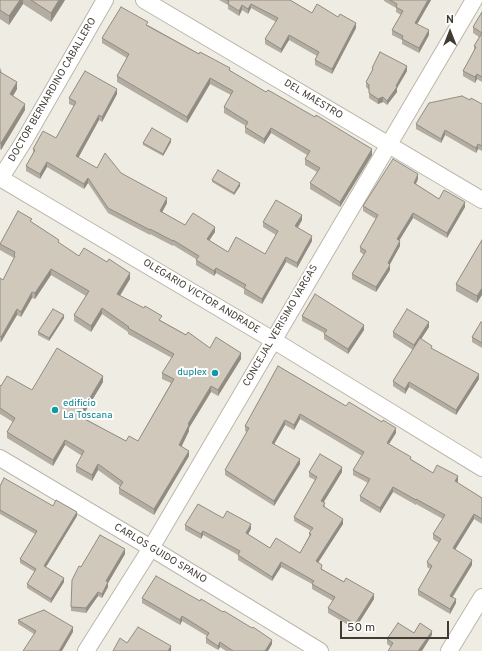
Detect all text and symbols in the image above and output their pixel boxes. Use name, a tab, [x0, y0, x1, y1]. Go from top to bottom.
north arrow	[430, 12, 470, 52]
text: N	[446, 13, 454, 27]
street label: DOCTOR BERNARDINO CABALLERO	[7, 16, 99, 164]
street label: DEL MAESTRO	[281, 78, 345, 122]
street label: OLEGARIO VICTOR ANDRADE	[140, 257, 262, 337]
street label: CONCEJAL VERISIMO VARGAS	[241, 263, 321, 389]
place label: duplex	[177, 367, 207, 379]
marker: duplex	[210, 368, 220, 378]
place label: edificio La Toscana	[63, 398, 112, 422]
marker: edificio La Toscana	[50, 405, 60, 415]
street label: CARLOS GUIDO SPANO	[111, 522, 209, 586]
scale bar	[342, 613, 451, 639]
text: 50 m	[347, 620, 375, 636]

